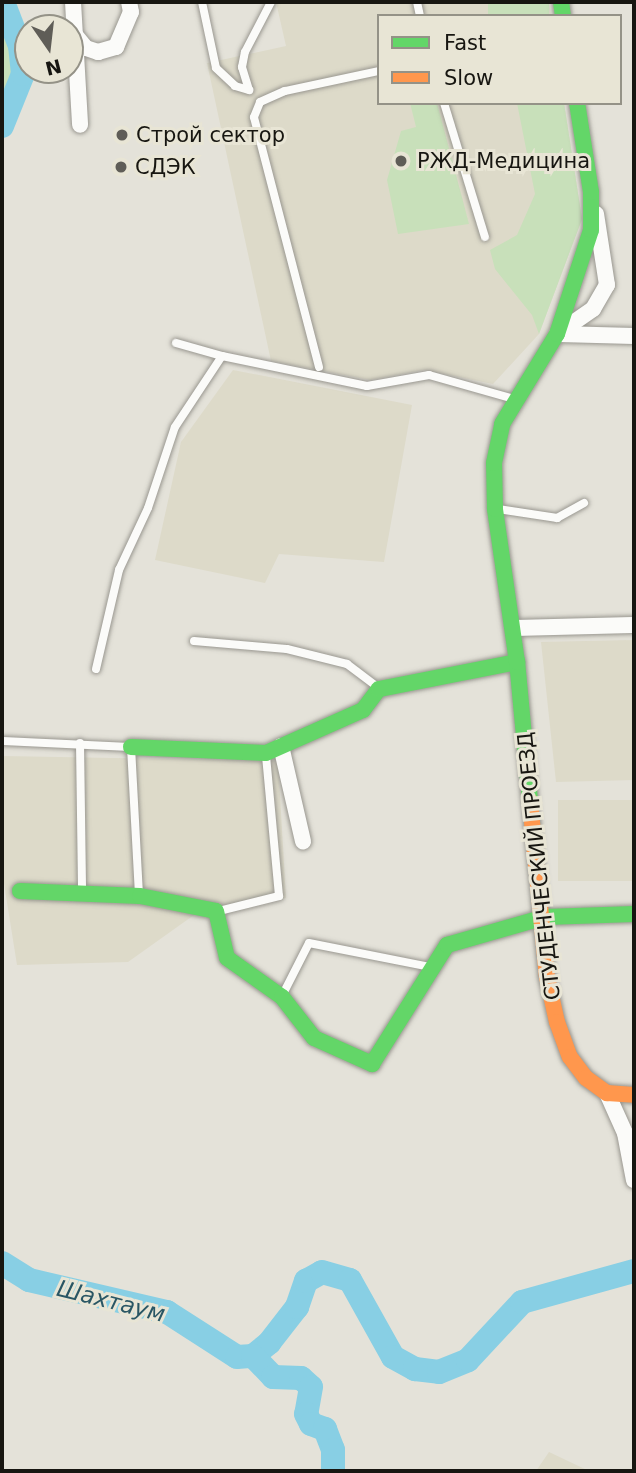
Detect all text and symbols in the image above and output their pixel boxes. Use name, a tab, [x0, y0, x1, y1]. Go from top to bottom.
north arrow	[14, 14, 84, 84]
legend	[377, 14, 622, 105]
text: Fast	[444, 31, 486, 55]
text: N	[43, 55, 64, 80]
text: Slow	[444, 66, 493, 90]
place label: Строй сектор	[136, 122, 285, 148]
marker: Строй сектор	[114, 127, 130, 143]
place label: РЖД-Медицина	[417, 148, 590, 174]
marker: РЖД-Медицина	[391, 151, 411, 171]
place label: СДЭК	[135, 154, 196, 180]
marker: СДЭК	[113, 159, 129, 175]
street label: СТУДЕНЧЕСКИЙ ПРОЕЗД	[512, 731, 566, 1001]
water label: Шахтаум	[54, 1274, 168, 1328]

